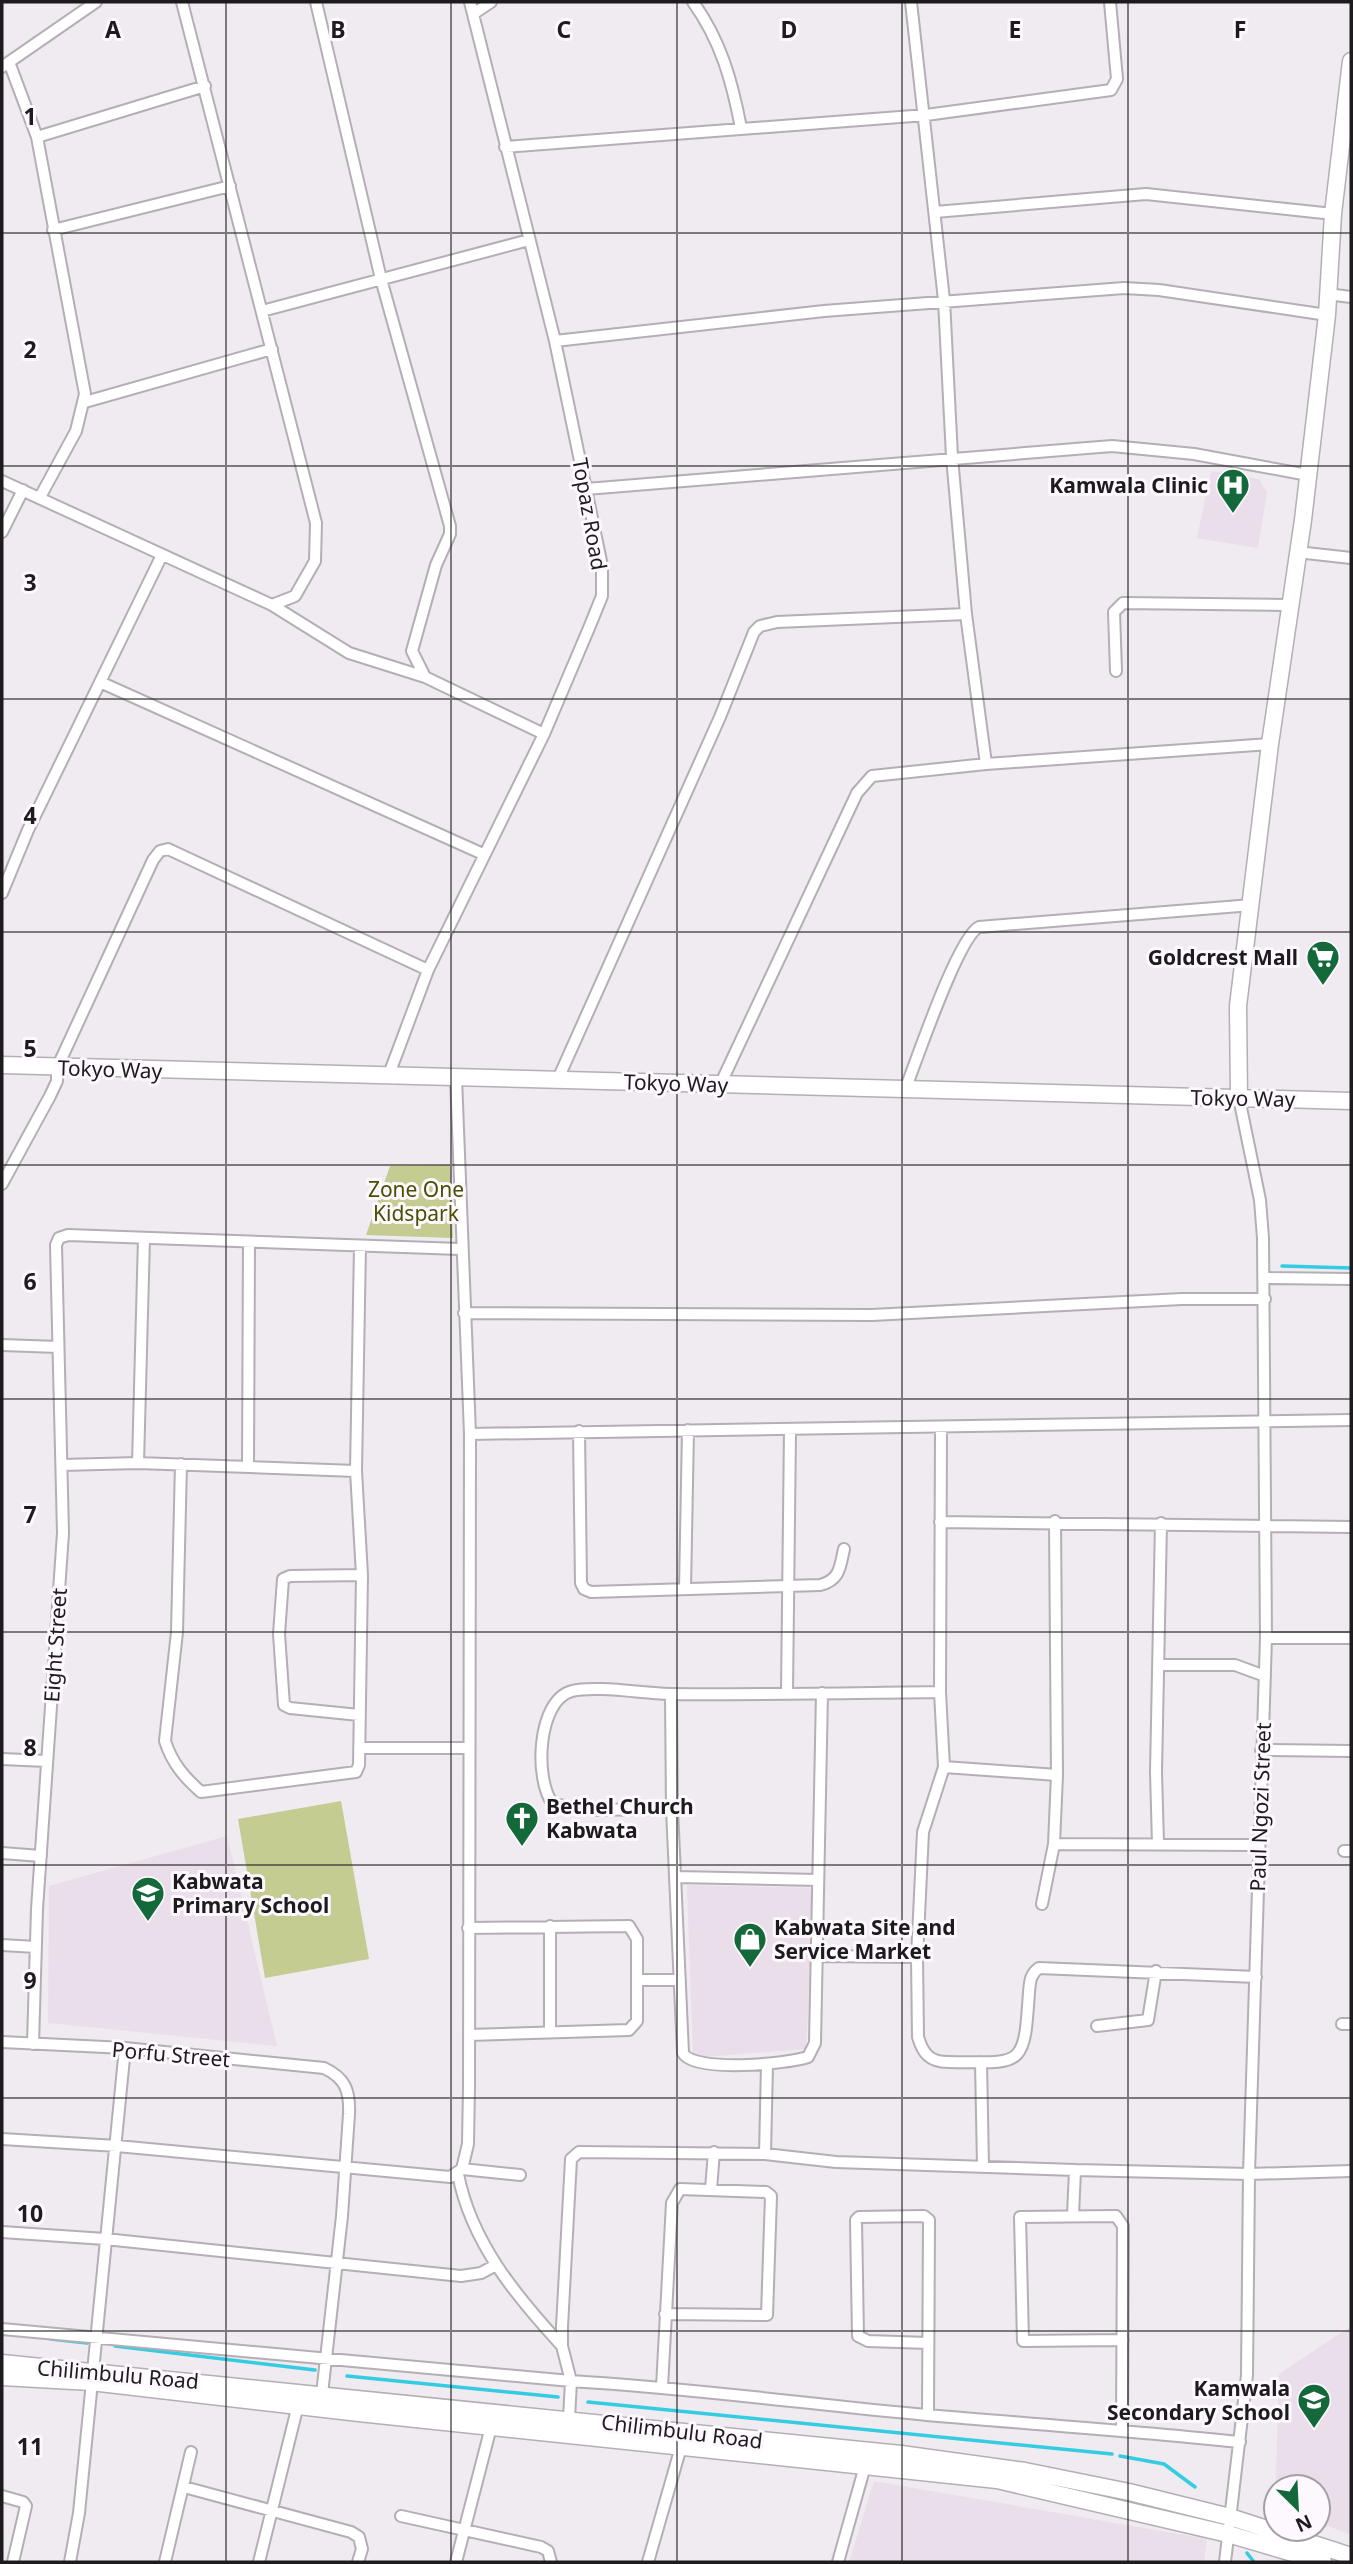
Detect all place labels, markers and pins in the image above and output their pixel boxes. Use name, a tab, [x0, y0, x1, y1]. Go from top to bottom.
hospital icon: Kamwala Clinic	[1214, 466, 1252, 515]
place label: Kamwala Clinic	[1049, 471, 1208, 499]
supermarket icon: Goldcrest Mall	[1304, 938, 1342, 987]
place label: Goldcrest Mall	[1148, 943, 1298, 971]
place label: Bethel Church Kabwata	[546, 1792, 694, 1844]
church icon: Bethel Church Kabwata	[503, 1799, 541, 1848]
place label: Kabwata Primary School	[172, 1867, 329, 1919]
school or university icon: Kabwata Primary School	[129, 1874, 167, 1923]
place label: Kabwata Site and Service Market	[774, 1913, 956, 1965]
shop icon: Kabwata Site and Service Market	[731, 1920, 769, 1969]
place label: Kamwala Secondary School	[1107, 2374, 1290, 2426]
school or university icon: Kamwala Secondary School	[1295, 2381, 1333, 2430]

